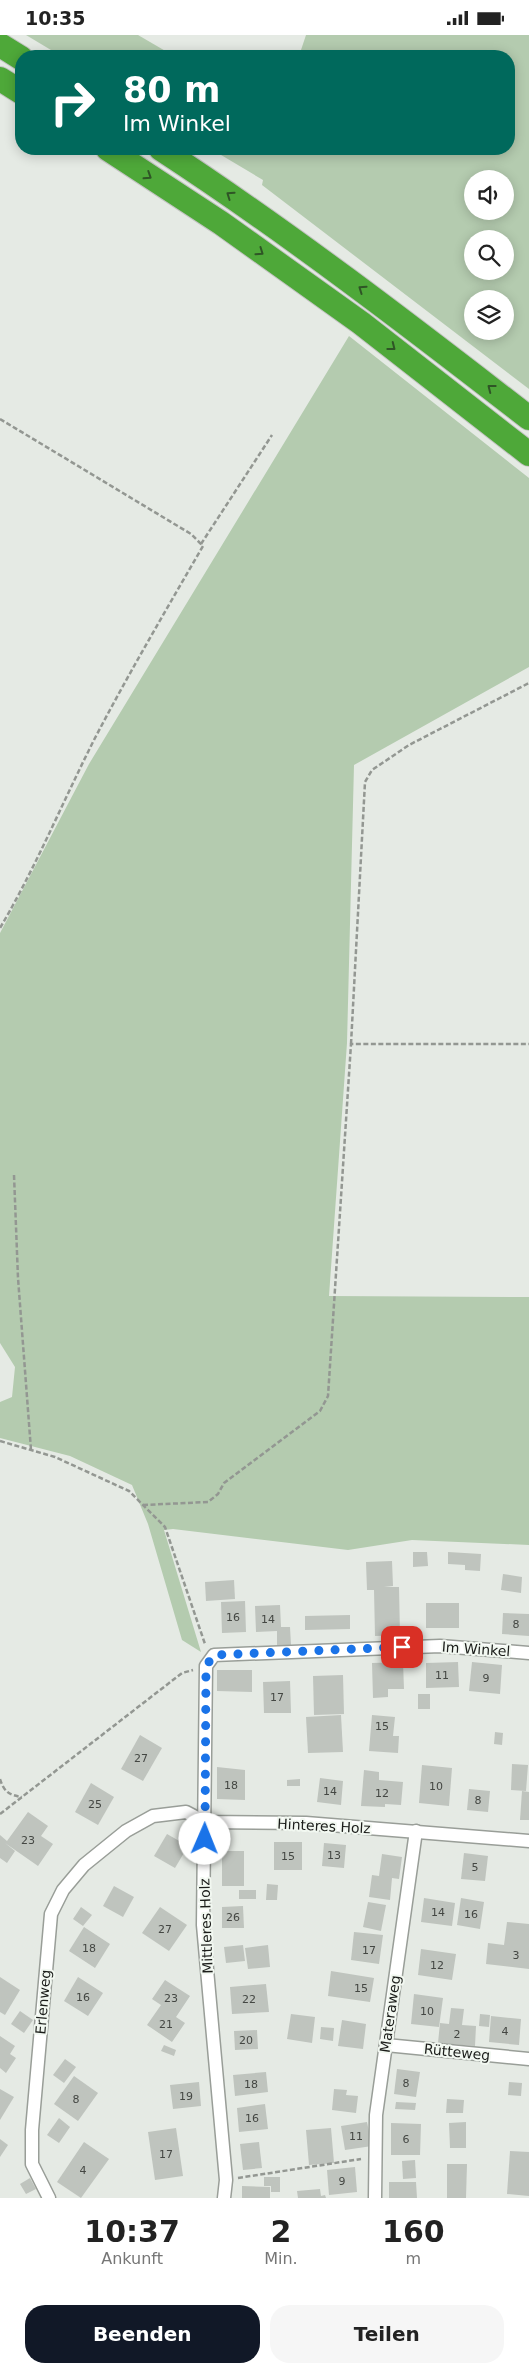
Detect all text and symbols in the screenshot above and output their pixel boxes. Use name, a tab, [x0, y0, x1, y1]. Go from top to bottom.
text: 10:35	[25, 7, 85, 29]
icon: right	[40, 70, 105, 135]
text: 80 m	[123, 70, 220, 110]
text: Im Winkel	[123, 111, 231, 136]
one-way arrow	[143, 169, 152, 179]
map controls	[464, 170, 514, 340]
button: sound	[464, 170, 514, 220]
one-way arrow	[226, 192, 235, 201]
button: search	[464, 230, 514, 280]
one-way arrow	[255, 246, 264, 255]
one-way arrow	[358, 286, 368, 295]
button: layers	[464, 290, 514, 340]
one-way arrow	[386, 342, 395, 350]
one-way arrow	[487, 385, 496, 394]
house number: 16	[226, 1611, 240, 1624]
house number: 14	[261, 1613, 275, 1626]
house number: 8	[513, 1618, 520, 1631]
pin	[381, 1626, 423, 1668]
icon: arrive	[388, 1633, 416, 1661]
street label: Im Winkel	[441, 1639, 511, 1659]
house number: 11	[435, 1669, 449, 1682]
house number: 9	[483, 1672, 490, 1685]
house number: 17	[270, 1691, 284, 1704]
house number: 15	[375, 1720, 389, 1733]
house number: 27	[134, 1752, 148, 1765]
house number: 18	[224, 1779, 238, 1792]
house number: 10	[429, 1780, 443, 1793]
house number: 14	[323, 1785, 337, 1798]
house number: 12	[375, 1787, 389, 1800]
house number: 8	[475, 1794, 482, 1807]
house number: 25	[88, 1798, 102, 1811]
position arrow	[178, 1812, 230, 1864]
street label: Hinteres Holz	[277, 1816, 371, 1836]
house number: 23	[21, 1834, 35, 1847]
house number: 13	[327, 1849, 341, 1862]
house number: 15	[281, 1850, 295, 1863]
house number: 5	[472, 1861, 479, 1874]
street label: Mittleres Holz	[196, 1878, 216, 1974]
house number: 14	[431, 1906, 445, 1919]
house number: 16	[464, 1908, 478, 1921]
house number: 26	[226, 1911, 240, 1924]
house number: 27	[158, 1923, 172, 1936]
house number: 18	[82, 1942, 96, 1955]
house number: 17	[362, 1944, 376, 1957]
house number: 3	[513, 1949, 520, 1962]
house number: 12	[430, 1959, 444, 1972]
street label: Erlenweg	[32, 1969, 54, 2035]
street label: Materaweg	[377, 1974, 403, 2054]
house number: 15	[354, 1982, 368, 1995]
house number: 16	[76, 1991, 90, 2004]
house number: 23	[164, 1992, 178, 2005]
house number: 22	[242, 1993, 256, 2006]
house number: 10	[420, 2005, 434, 2018]
house number: 21	[159, 2018, 173, 2031]
house number: 4	[502, 2025, 509, 2038]
house number: 2	[454, 2028, 461, 2041]
house number: 20	[239, 2034, 253, 2047]
street label: Rütteweg	[423, 2041, 491, 2063]
house number: 8	[403, 2077, 410, 2090]
house number: 18	[244, 2078, 258, 2091]
house number: 19	[179, 2090, 193, 2103]
house number: 8	[73, 2093, 80, 2106]
house number: 16	[245, 2112, 259, 2125]
house number: 11	[349, 2130, 363, 2143]
house number: 6	[403, 2133, 410, 2146]
house number: 17	[159, 2148, 173, 2161]
house number: 4	[80, 2164, 87, 2177]
house number: 9	[339, 2175, 346, 2188]
text: 10:37	[84, 2214, 180, 2249]
text: 2	[270, 2214, 291, 2249]
text: 160	[382, 2214, 445, 2249]
text: Ankunft	[101, 2249, 163, 2268]
text: Min.	[264, 2249, 298, 2268]
text: m	[406, 2249, 421, 2268]
button: Beenden	[25, 2305, 260, 2363]
button: Teilen	[270, 2305, 504, 2363]

